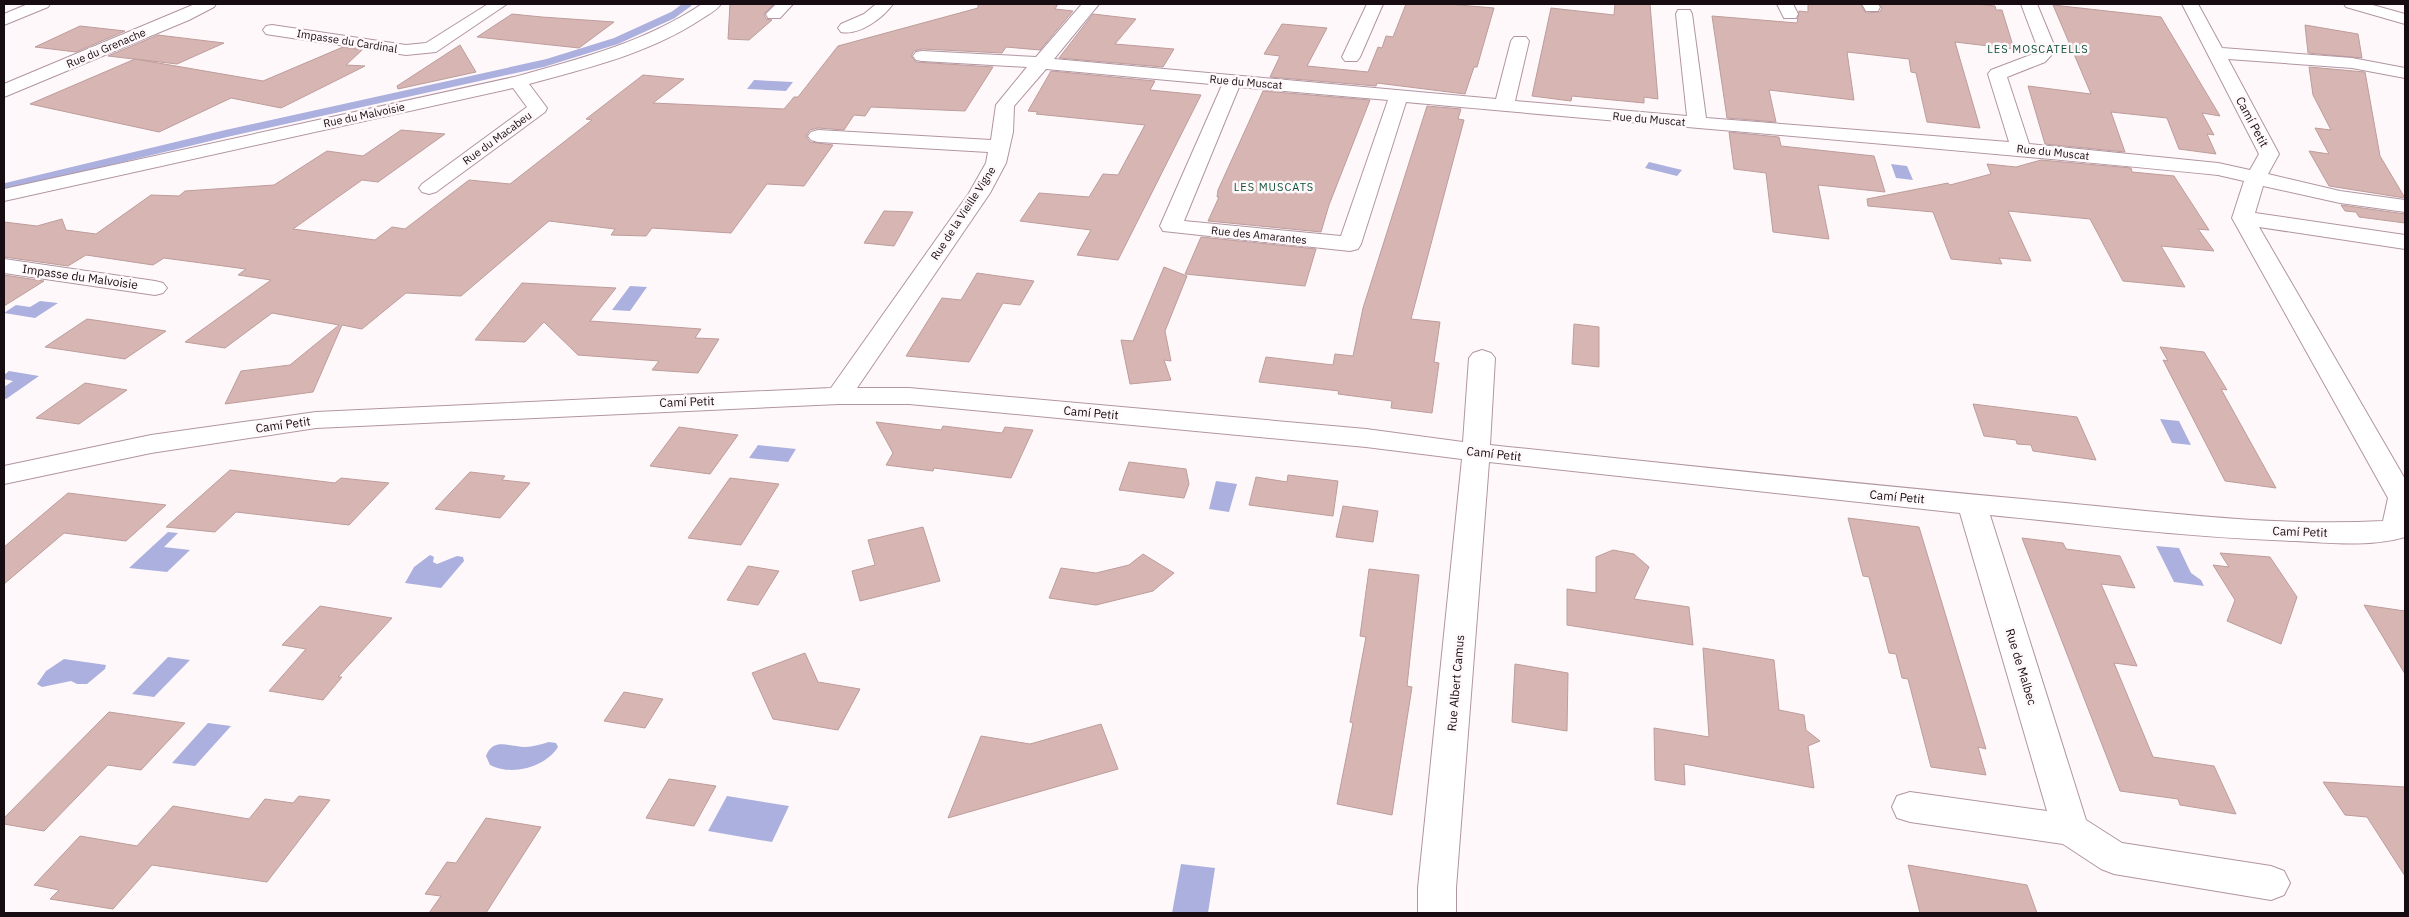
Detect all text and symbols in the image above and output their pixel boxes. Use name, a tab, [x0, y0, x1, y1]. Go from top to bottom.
street label: Rue du Grenache	[64, 25, 148, 71]
street label: Impasse du Cardinal	[296, 26, 398, 56]
district label: LES MOSCATELLS	[1987, 42, 2089, 56]
street label: Rue du Muscat	[1209, 72, 1283, 92]
street label: Camí Petit	[2233, 94, 2272, 150]
street label: Rue du Malvoisie	[322, 100, 406, 130]
street label: Rue du Macabeu	[460, 108, 534, 168]
street label: Rue du Muscat	[1612, 109, 1686, 129]
street label: Rue du Muscat	[2016, 141, 2090, 163]
street label: Rue de la Vieille Vigne	[928, 164, 998, 262]
district label: LES MUSCATS	[1234, 180, 1314, 194]
street label: Rue des Amarantes	[1210, 223, 1308, 247]
street label: Impasse du Malvoisie	[21, 261, 139, 292]
street label: Camí Petit	[659, 393, 715, 410]
street label: Camí Petit	[1063, 403, 1119, 422]
street label: Camí Petit	[255, 413, 311, 436]
street label: Camí Petit	[1466, 443, 1522, 464]
street label: Camí Petit	[1869, 487, 1925, 506]
street label: Camí Petit	[2272, 523, 2328, 540]
street label: Rue de Malbec	[2003, 627, 2040, 707]
street label: Rue Albert Camus	[1444, 634, 1467, 732]

